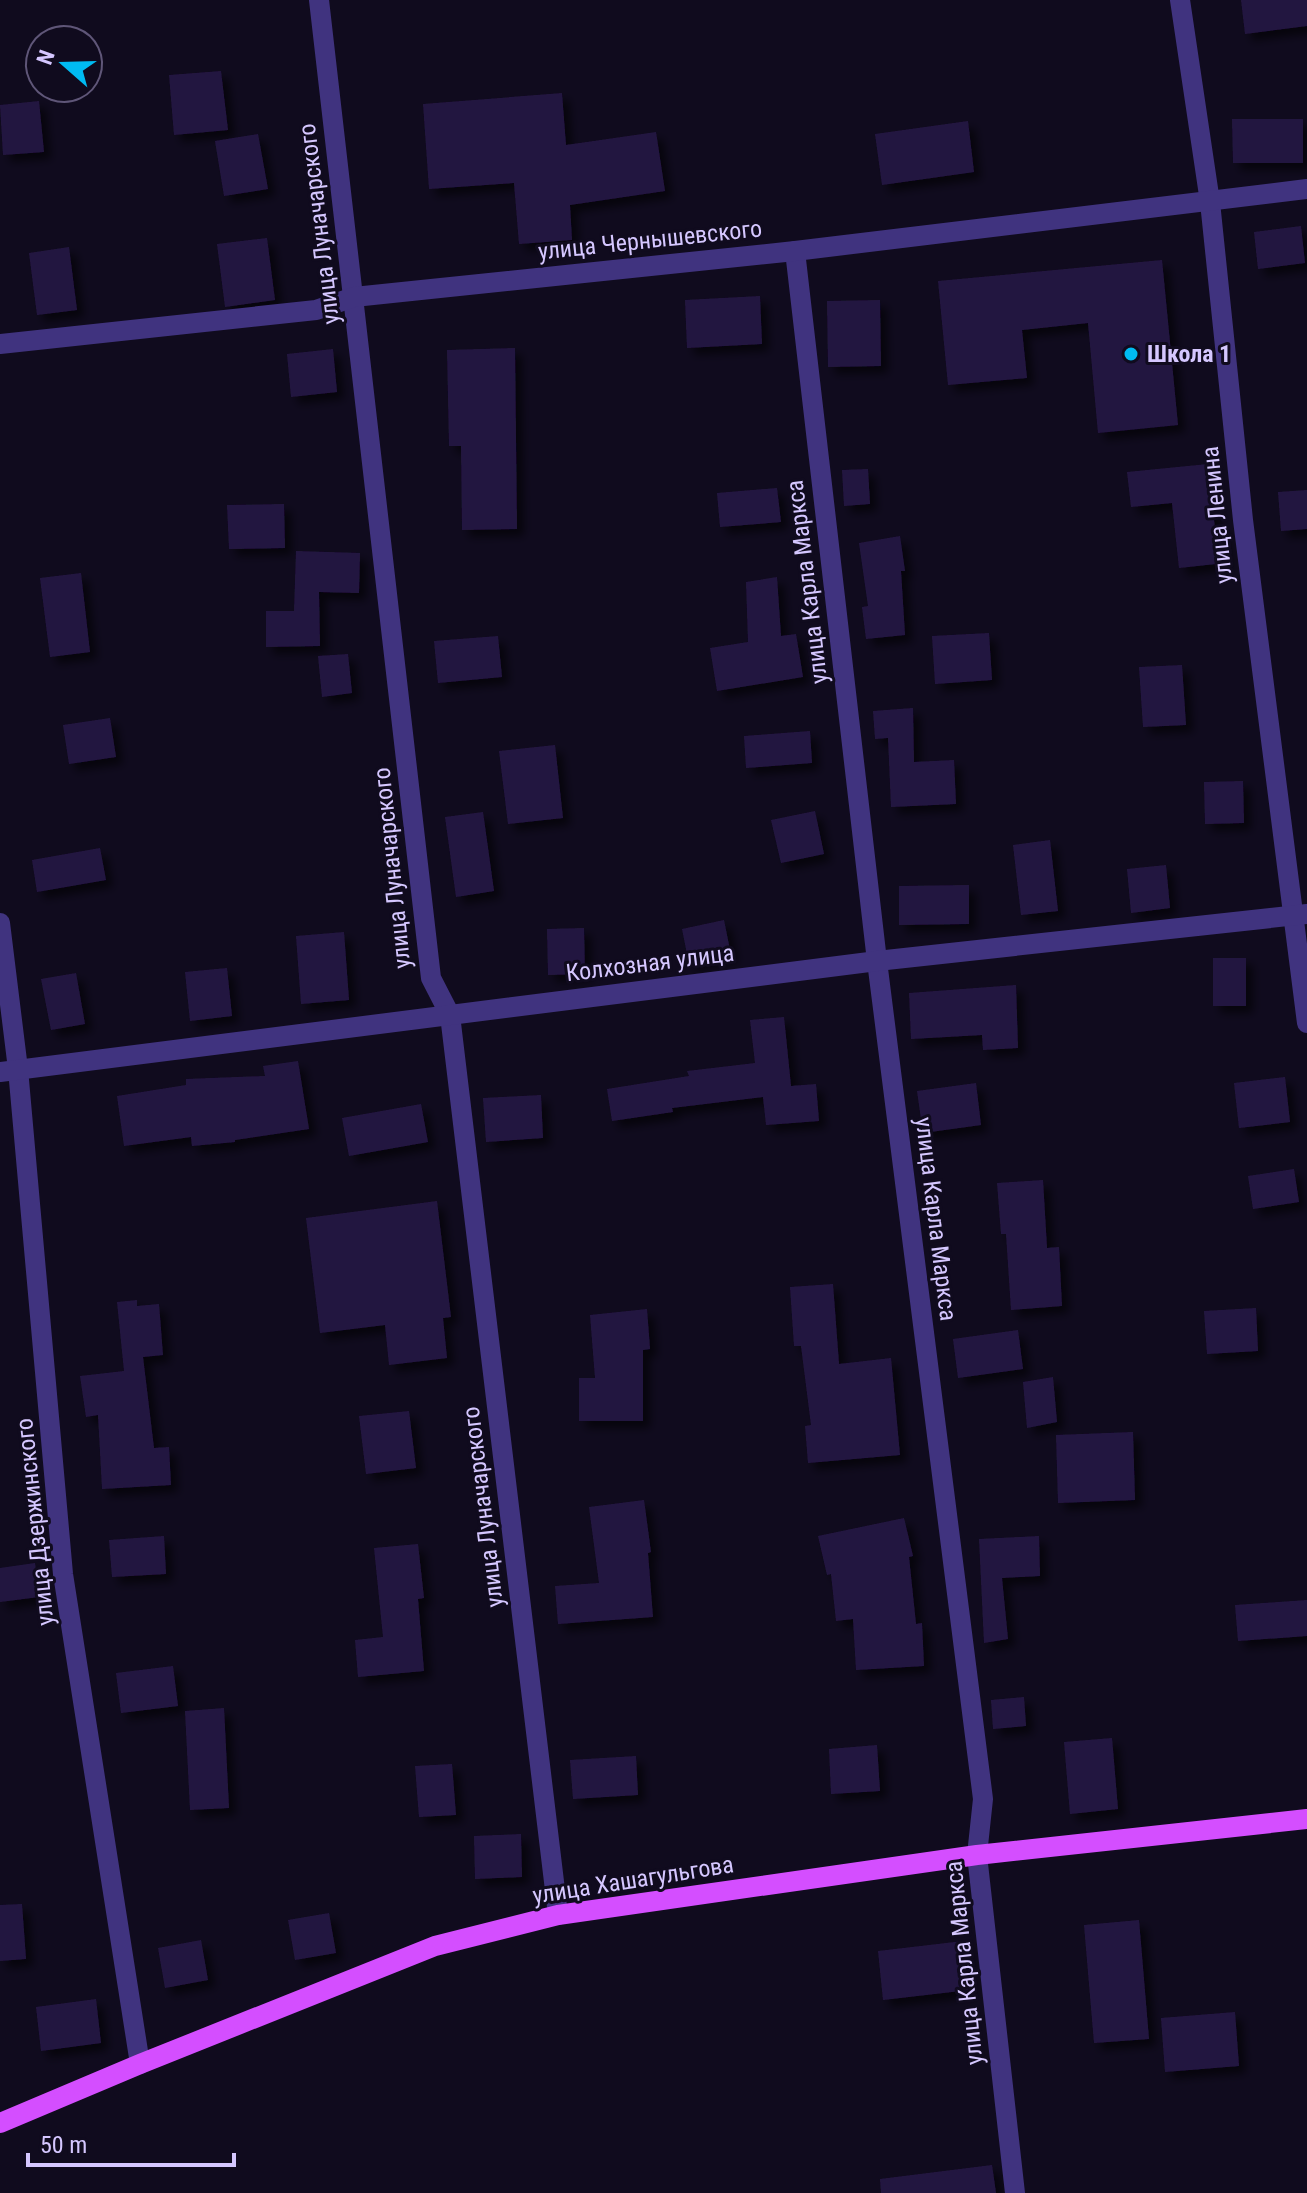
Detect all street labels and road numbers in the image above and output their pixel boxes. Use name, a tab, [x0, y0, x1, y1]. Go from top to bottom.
street label: улица Луначарского	[293, 122, 345, 326]
street label: улица Чернышевского	[537, 214, 763, 266]
street label: улица Ленина	[1196, 445, 1238, 585]
street label: улица Карла Маркса	[781, 479, 833, 685]
street label: улица Луначарского	[368, 766, 416, 970]
street label: Колхозная улица	[564, 939, 736, 987]
street label: улица Карла Маркса	[910, 1116, 962, 1322]
street label: улица Луначарского	[457, 1405, 509, 1609]
street label: улица Дзержинского	[10, 1417, 60, 1627]
street label: улица Хашагульгова	[530, 1850, 736, 1910]
street label: улица Карла Маркса	[939, 1860, 989, 2066]

